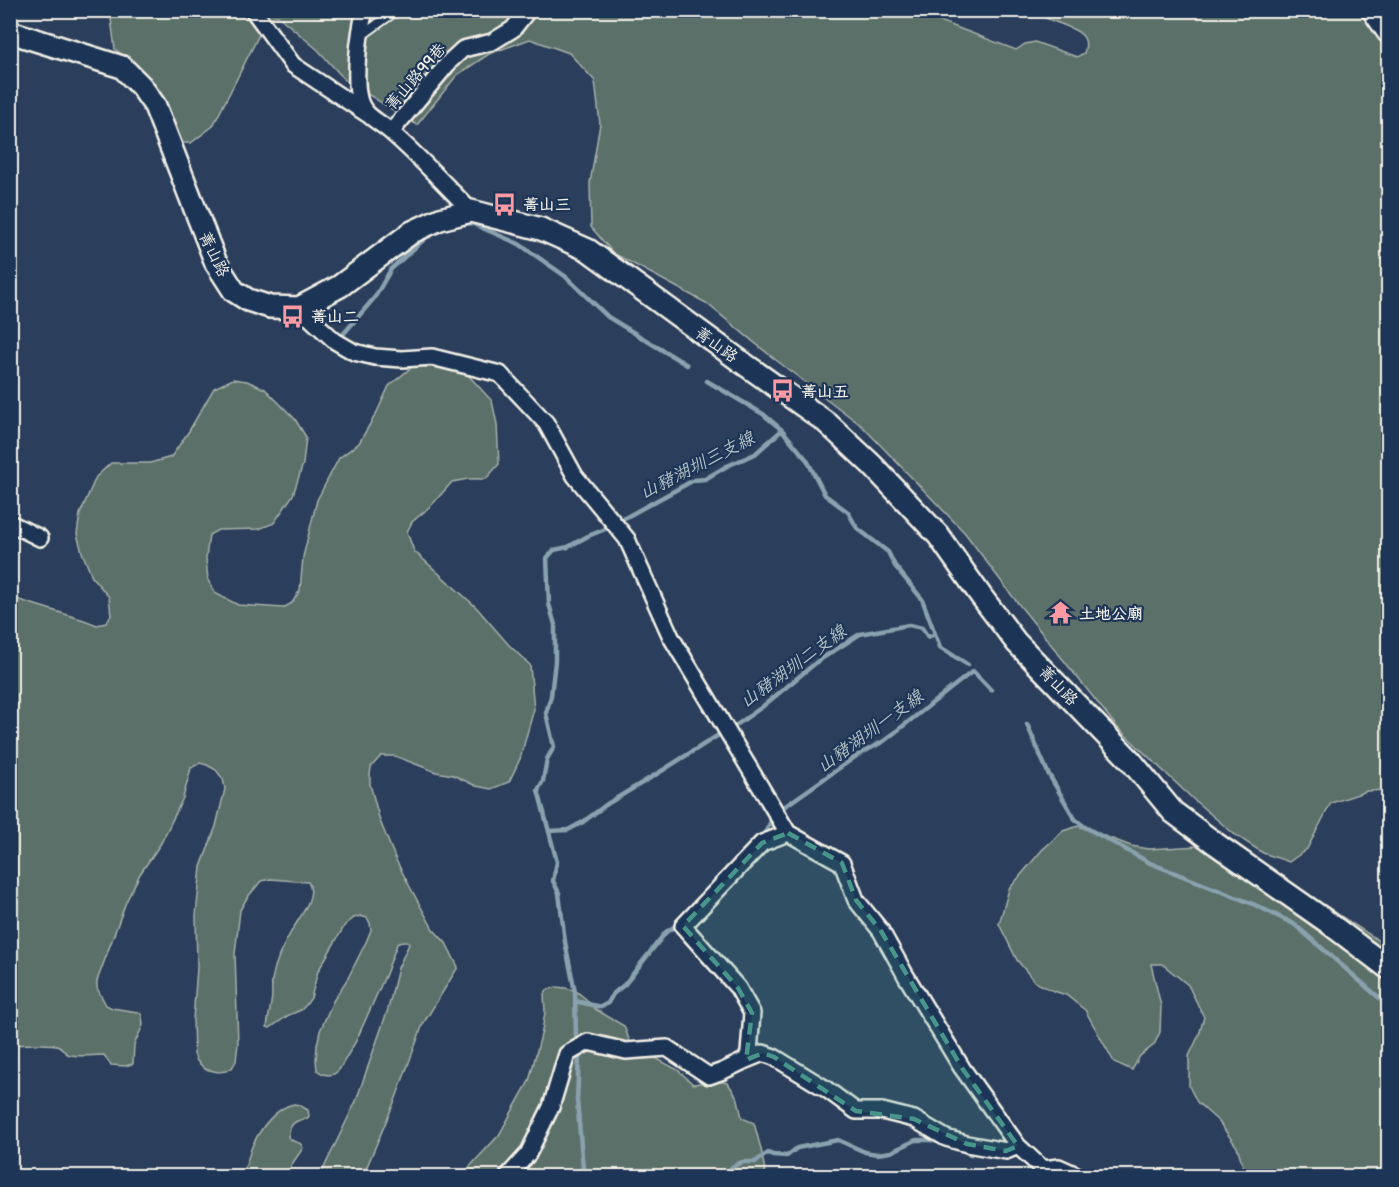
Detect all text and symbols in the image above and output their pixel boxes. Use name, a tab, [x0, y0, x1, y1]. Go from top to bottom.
street label: 菁山路99巷	[382, 40, 450, 114]
bus stop icon: 菁山三	[492, 191, 518, 217]
place label: 菁山三	[523, 196, 571, 215]
street label: 菁山路	[195, 229, 233, 280]
bus stop icon: 菁山二	[280, 303, 306, 329]
place label: 菁山二	[311, 308, 359, 327]
street label: 菁山路	[691, 323, 741, 367]
bus stop icon: 菁山五	[770, 378, 796, 404]
place label: 菁山五	[801, 383, 849, 402]
water label: 山豬湖圳三支線	[636, 427, 759, 503]
temple icon: 土地公廟	[1048, 600, 1074, 626]
place label: 土地公廟	[1079, 605, 1143, 624]
water label: 山豬湖圳二支線	[736, 620, 851, 712]
street label: 菁山路	[1034, 662, 1081, 710]
water label: 山豬湖圳一支線	[813, 685, 928, 777]

